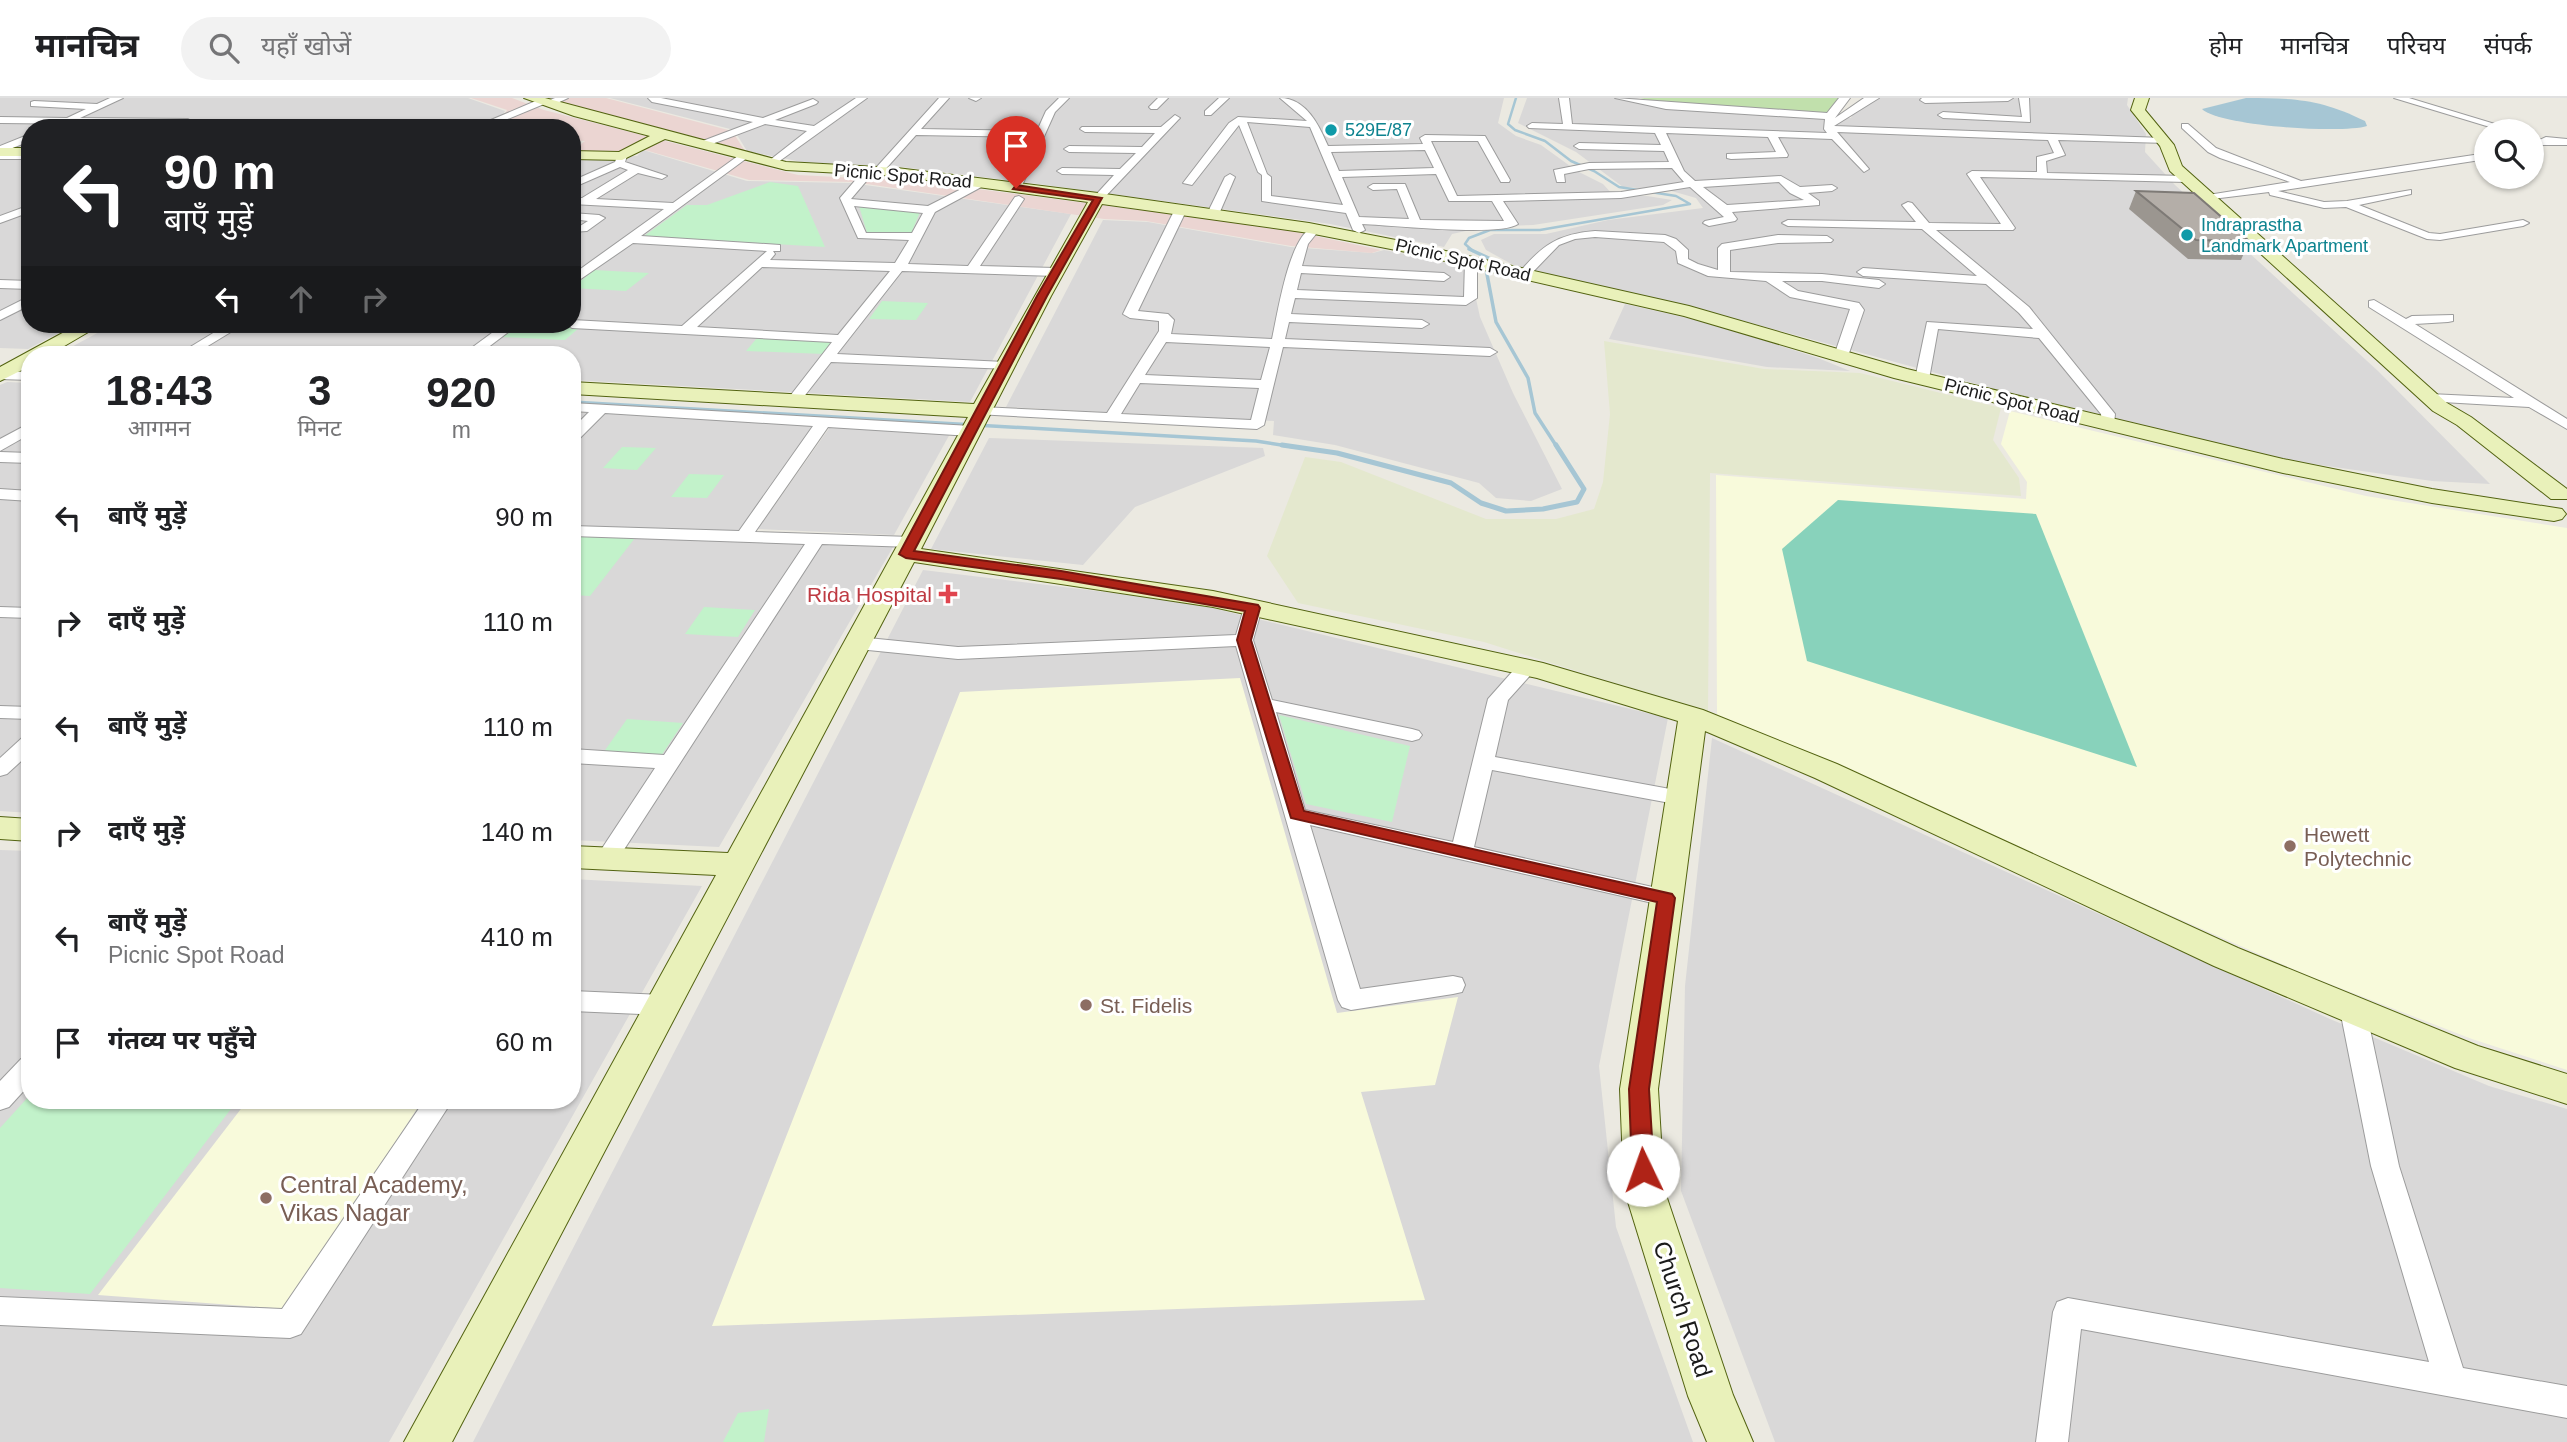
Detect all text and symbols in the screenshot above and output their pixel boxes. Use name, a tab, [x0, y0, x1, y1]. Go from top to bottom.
search box	[181, 17, 671, 80]
text: मानचित्र	[35, 27, 139, 64]
icon: search	[205, 29, 243, 67]
text: यहाँ खोजें	[261, 31, 351, 61]
text: होम	[2209, 32, 2242, 59]
text: मानचित्र	[2280, 32, 2349, 59]
text: परिचय	[2387, 32, 2446, 59]
text: संपर्क	[2484, 32, 2532, 59]
pin	[986, 116, 1046, 188]
map controls	[2474, 119, 2544, 189]
button: search	[2474, 119, 2544, 189]
place label: 529E/87	[1345, 120, 1412, 140]
marker: 529E/87	[1323, 122, 1339, 138]
icon: arrive	[997, 127, 1035, 165]
text: 90 m	[164, 145, 276, 199]
icon: left	[49, 147, 140, 238]
street label: Picnic Spot Road	[833, 160, 973, 192]
text: बाएँ मुड़ें	[164, 202, 253, 238]
place label: Indraprastha Landmark Apartment	[2201, 215, 2368, 256]
marker: Indraprastha Landmark Apartment	[2179, 227, 2195, 243]
street label: Picnic Spot Road	[1393, 235, 1533, 285]
icon: left	[209, 280, 247, 318]
icon: ahead	[282, 280, 320, 318]
icon: right	[355, 280, 393, 318]
text: 18:43	[106, 367, 213, 414]
text: 3	[308, 367, 331, 414]
text: 920	[426, 369, 496, 416]
street label: Picnic Spot Road	[1943, 375, 2081, 427]
text: आगमन	[128, 415, 191, 441]
text: मिनट	[298, 415, 342, 441]
text: m	[452, 417, 471, 443]
icon: left	[49, 499, 87, 537]
text: बाएँ मुड़ें	[108, 500, 187, 530]
text: 90 m	[495, 502, 553, 532]
place label: Rida Hospital	[807, 583, 932, 606]
marker: Rida Hospital	[938, 584, 958, 604]
icon: right	[49, 604, 87, 642]
text: दाएँ मुड़ें	[108, 605, 185, 635]
text: 110 m	[483, 607, 553, 637]
icon: left	[49, 709, 87, 747]
text: बाएँ मुड़ें	[108, 710, 187, 740]
text: 110 m	[483, 712, 553, 742]
icon: right	[49, 814, 87, 852]
text: दाएँ मुड़ें	[108, 815, 185, 845]
text: 140 m	[481, 817, 553, 847]
place label: Hewett Polytechnic	[2304, 823, 2411, 870]
marker: Hewett Polytechnic	[2282, 838, 2298, 854]
text: बाएँ मुड़ें	[108, 907, 187, 937]
icon: left	[49, 919, 87, 957]
text: 410 m	[481, 922, 553, 952]
text: Picnic Spot Road	[108, 942, 284, 968]
place label: St. Fidelis	[1100, 994, 1192, 1017]
marker: St. Fidelis	[1078, 997, 1094, 1013]
icon: arrive	[49, 1024, 87, 1062]
text: गंतव्य पर पहुँचे	[108, 1025, 256, 1055]
text: 60 m	[495, 1027, 553, 1057]
position arrow	[1606, 1133, 1680, 1207]
place label: Central Academy, Vikas Nagar	[280, 1171, 468, 1226]
marker: Central Academy, Vikas Nagar	[258, 1190, 274, 1206]
street label: Church Road	[1648, 1238, 1718, 1380]

